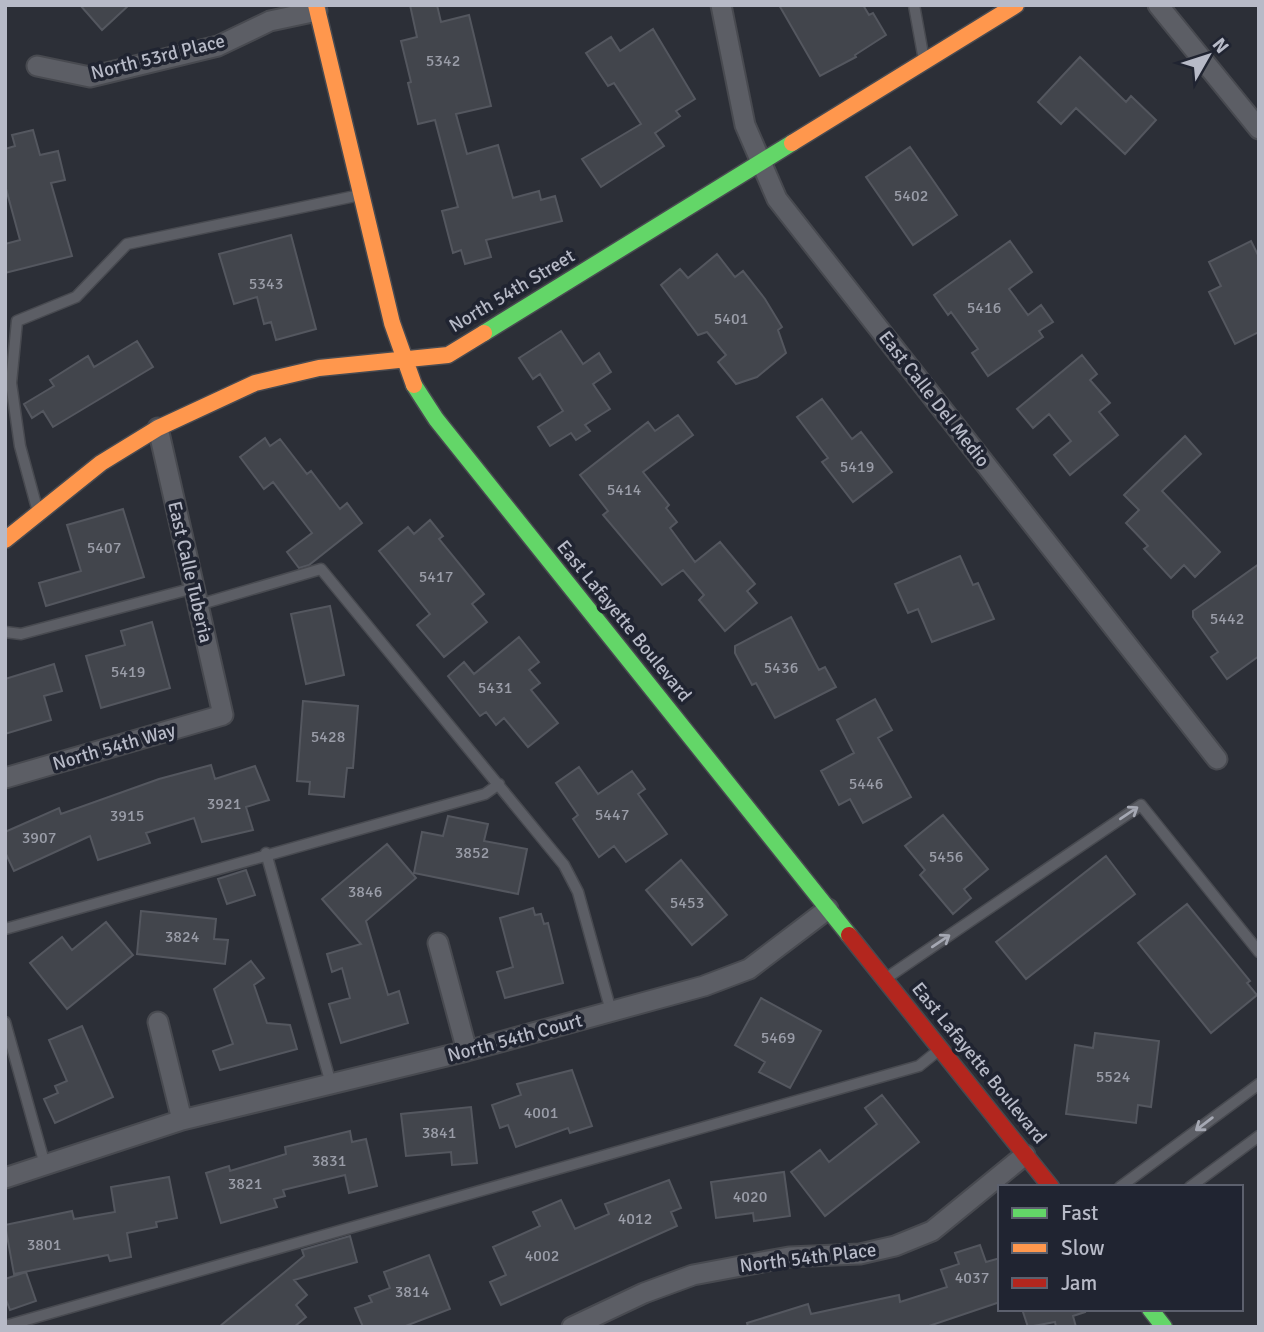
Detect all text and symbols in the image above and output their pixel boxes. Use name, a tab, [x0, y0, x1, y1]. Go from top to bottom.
north arrow	[1173, 21, 1243, 91]
street label: North 53rd Place	[89, 29, 227, 85]
text: N	[1207, 33, 1234, 59]
house number: 5342	[426, 51, 460, 71]
house number: 5402	[894, 186, 928, 206]
street label: North 54th Street	[445, 244, 580, 338]
house number: 5343	[249, 274, 283, 294]
house number: 5416	[967, 298, 1001, 318]
house number: 5401	[714, 309, 748, 329]
street label: East Calle Del Medio	[873, 326, 995, 472]
house number: 5419	[840, 457, 874, 477]
house number: 5414	[607, 480, 642, 500]
street label: East Calle Tuberia	[162, 499, 218, 645]
street label: East Lafayette Boulevard	[551, 535, 697, 707]
house number: 5407	[87, 538, 121, 558]
house number: 5417	[419, 567, 453, 587]
house number: 5442	[1210, 609, 1244, 629]
house number: 5436	[764, 658, 798, 678]
house number: 5419	[111, 662, 145, 682]
house number: 5431	[478, 678, 512, 698]
street label: North 54th Way	[50, 718, 178, 776]
house number: 5428	[311, 727, 345, 747]
house number: 5446	[849, 774, 883, 794]
house number: 3921	[207, 794, 241, 814]
house number: 5447	[595, 805, 629, 825]
house number: 3915	[110, 806, 144, 826]
one-way arrow	[1119, 806, 1139, 820]
house number: 3907	[22, 828, 56, 848]
house number: 3852	[455, 843, 489, 863]
house number: 5456	[929, 847, 963, 867]
house number: 3846	[348, 882, 382, 902]
house number: 5453	[670, 893, 704, 913]
house number: 3824	[165, 927, 200, 947]
one-way arrow	[931, 934, 951, 948]
street label: East Lafayette Boulevard	[906, 977, 1052, 1149]
street label: North 54th Court	[445, 1008, 585, 1068]
house number: 5469	[761, 1028, 795, 1048]
house number: 5524	[1096, 1067, 1131, 1087]
house number: 4001	[524, 1103, 558, 1123]
one-way arrow	[1195, 1117, 1214, 1132]
house number: 3841	[422, 1123, 456, 1143]
house number: 3831	[312, 1151, 346, 1171]
house number: 3821	[228, 1174, 262, 1194]
legend	[998, 1185, 1243, 1311]
house number: 4020	[733, 1187, 767, 1207]
text: Fast	[1061, 1200, 1098, 1226]
house number: 4012	[618, 1209, 652, 1229]
house number: 3801	[27, 1235, 61, 1255]
text: Slow	[1061, 1235, 1105, 1261]
street label: North 54th Place	[738, 1238, 878, 1278]
house number: 4002	[525, 1246, 559, 1266]
house number: 4037	[955, 1268, 989, 1288]
text: Jam	[1061, 1270, 1097, 1296]
house number: 3814	[395, 1282, 430, 1302]

